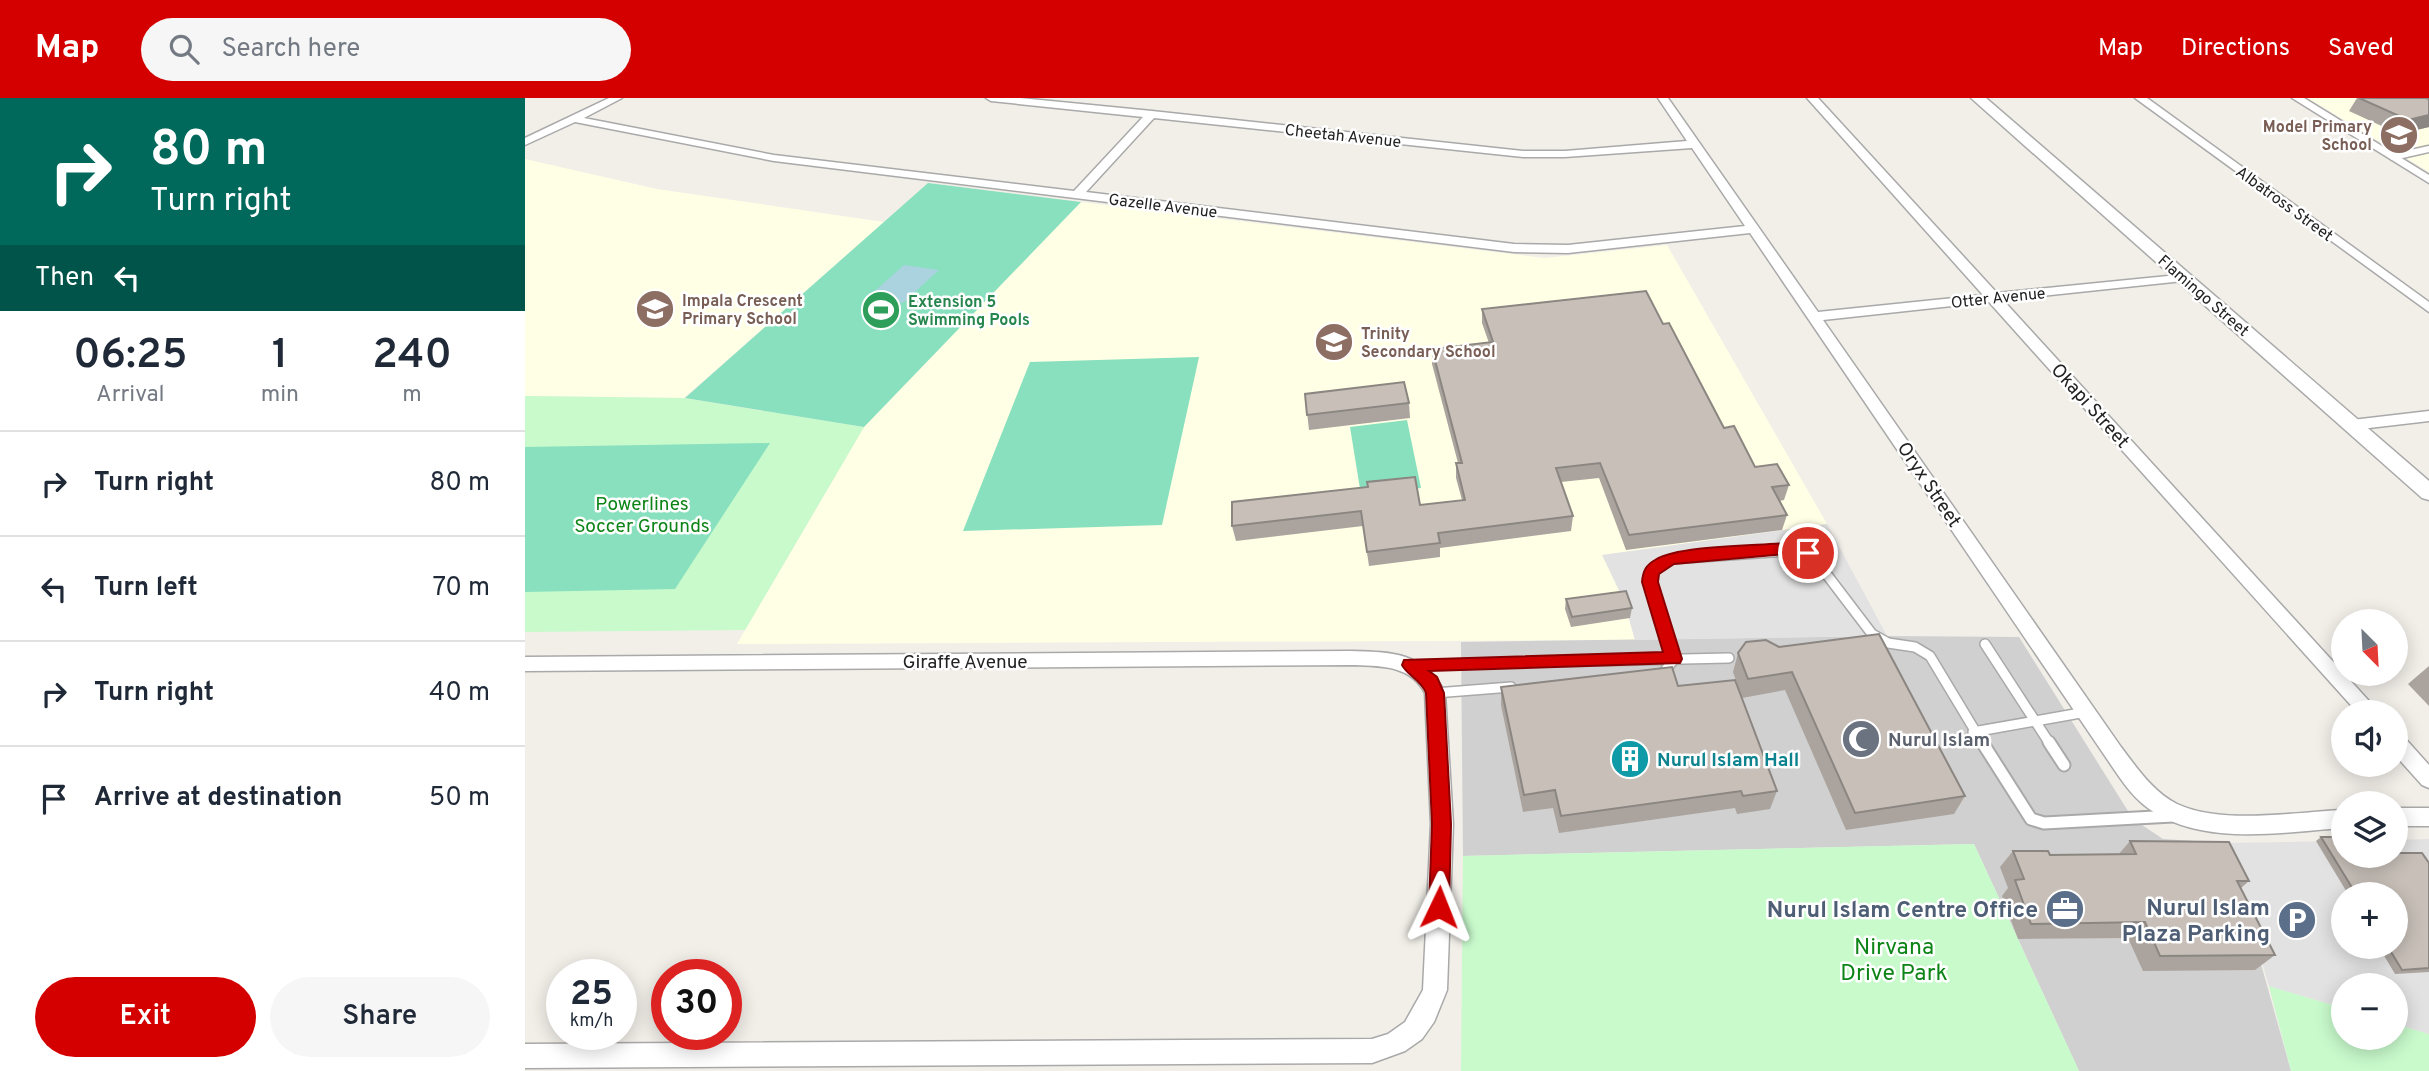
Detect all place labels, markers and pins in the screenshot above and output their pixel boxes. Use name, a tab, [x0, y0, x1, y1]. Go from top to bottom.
school or university icon: Model Primary School	[2378, 114, 2420, 156]
place label: Model Primary School	[2263, 118, 2372, 156]
school or university icon: Impala Crescent Primary School	[634, 288, 676, 330]
sports icon: Extension 5 Swimming Pools	[860, 289, 902, 331]
place label: Impala Crescent Primary School	[682, 292, 803, 330]
place label: Extension 5 Swimming Pools	[908, 293, 1030, 331]
school or university icon: Trinity Secondary School	[1313, 321, 1355, 363]
place label: Trinity Secondary School	[1361, 325, 1496, 363]
pin	[1778, 523, 1838, 583]
mosque icon: Nurul Islam	[1840, 718, 1882, 760]
place label: Nurul Islam	[1888, 729, 1990, 753]
building icon: Nurul Islam Hall	[1609, 738, 1651, 780]
place label: Nurul Islam Hall	[1657, 749, 1799, 773]
office icon: Nurul Islam Centre Office	[2044, 888, 2086, 930]
place label: Nurul Islam Plaza Parking	[2122, 895, 2270, 950]
place label: Nurul Islam Centre Office	[1767, 897, 2038, 926]
parking icon: Nurul Islam Plaza Parking	[2276, 899, 2318, 941]

